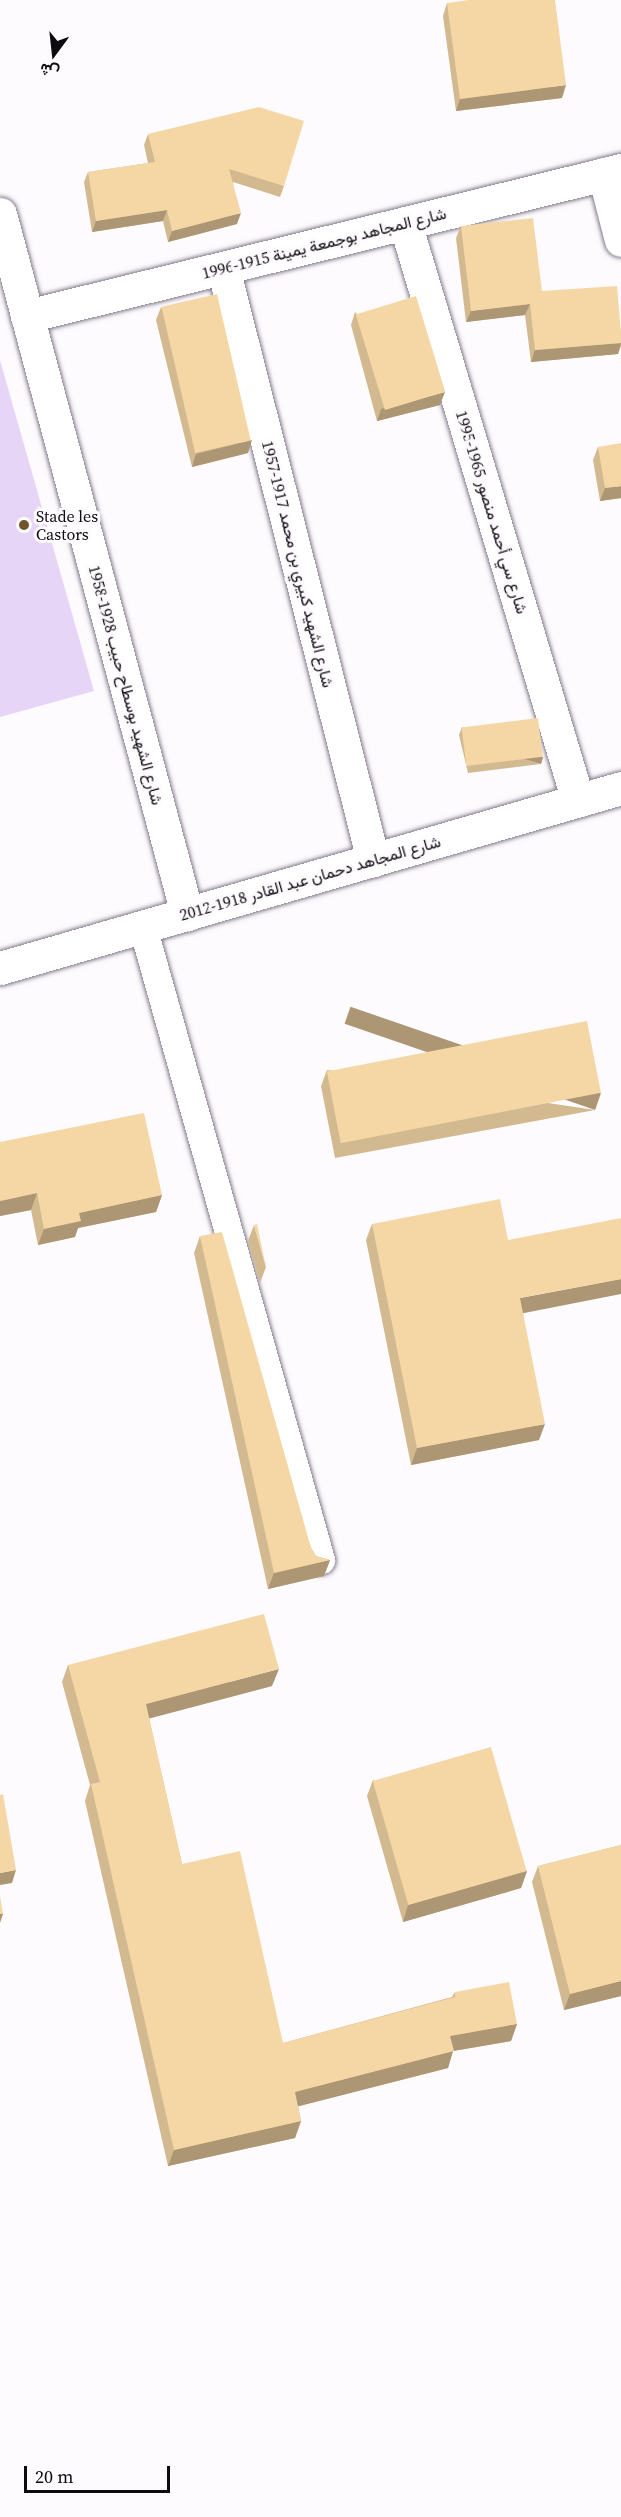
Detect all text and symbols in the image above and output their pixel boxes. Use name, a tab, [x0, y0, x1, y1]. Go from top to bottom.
north arrow	[24, 24, 84, 84]
text: ش	[37, 58, 61, 85]
street label: شارع المجاهد بوجمعة يمينة 1915-1996	[200, 203, 448, 283]
street label: شارع سي أحمد منصور 1965-1995	[452, 408, 532, 616]
street label: شارع الشهيد كبيري بن محمد 1917-1957	[258, 439, 338, 689]
place label: Stade les Castors	[36, 506, 98, 544]
marker: Stade les Castors	[17, 518, 31, 532]
street label: شارع الشهيد بوسطاح حبيب 1928-1958	[85, 563, 167, 807]
street label: شارع المجاهد دحمان عبد القادر 1918-2012	[177, 831, 443, 925]
scale bar	[27, 2454, 172, 2492]
text: 20 m	[35, 2464, 73, 2489]

